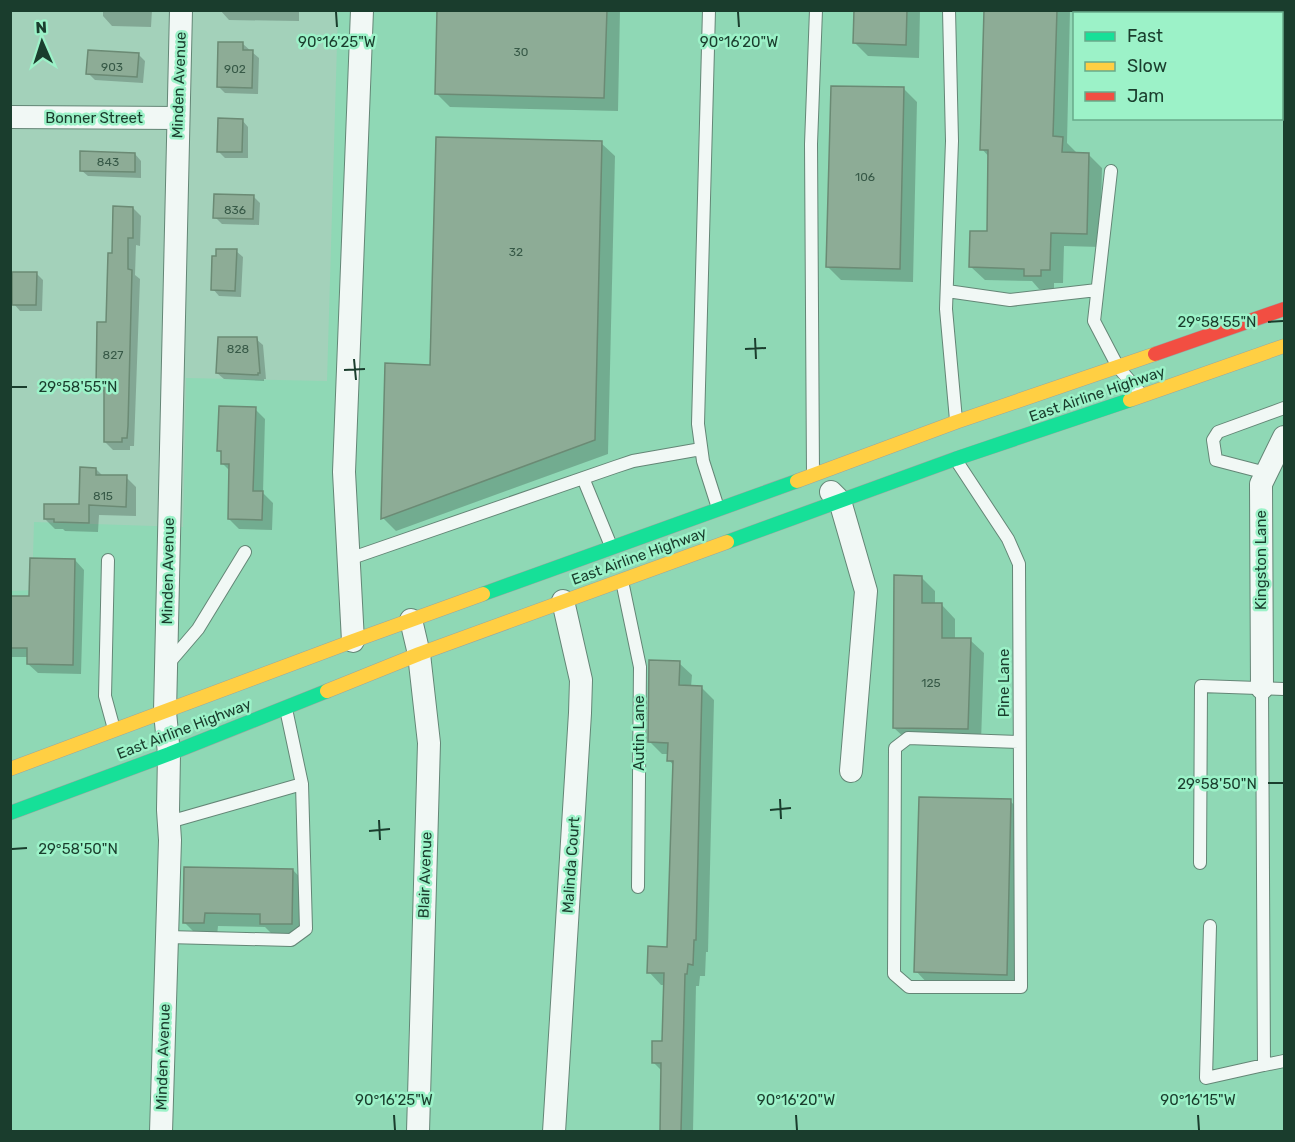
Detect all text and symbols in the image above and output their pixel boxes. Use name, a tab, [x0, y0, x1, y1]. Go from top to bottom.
north arrow	[12, 12, 72, 72]
legend	[1073, 12, 1283, 120]
text: N	[35, 18, 47, 37]
text: Fast	[1127, 25, 1163, 47]
street label: Minden Avenue	[168, 31, 190, 139]
text: 90°16'25"W	[298, 33, 376, 51]
text: 90°16'20"W	[700, 33, 778, 51]
house number: 30	[514, 45, 528, 59]
text: Slow	[1127, 55, 1167, 77]
house number: 903	[101, 60, 123, 74]
house number: 902	[224, 62, 246, 76]
text: Jam	[1127, 85, 1164, 107]
street label: Bonner Street	[45, 109, 143, 127]
house number: 843	[97, 155, 119, 169]
house number: 106	[855, 170, 875, 184]
house number: 836	[224, 203, 246, 217]
house number: 32	[509, 245, 523, 259]
text: 29°58'55"N	[1177, 313, 1257, 331]
house number: 828	[227, 342, 249, 356]
house number: 827	[103, 348, 123, 362]
street label: East Airline Highway	[1027, 362, 1167, 426]
text: 29°58'55"N	[38, 378, 118, 396]
house number: 815	[93, 489, 113, 503]
street label: Kingston Lane	[1252, 510, 1270, 610]
street label: Minden Avenue	[158, 517, 178, 625]
street label: East Airline Highway	[569, 523, 709, 589]
street label: Pine Lane	[995, 649, 1013, 717]
house number: 125	[921, 676, 941, 690]
street label: East Airline Highway	[114, 695, 254, 763]
street label: Autin Lane	[630, 695, 648, 771]
text: 29°58'50"N	[1177, 775, 1257, 793]
street label: Malinda Court	[559, 816, 583, 914]
street label: Blair Avenue	[414, 831, 436, 919]
text: 29°58'50"N	[38, 840, 118, 858]
street label: Minden Avenue	[152, 1003, 174, 1111]
text: 90°16'25"W	[355, 1091, 433, 1109]
text: 90°16'20"W	[757, 1091, 835, 1109]
text: 90°16'15"W	[1160, 1091, 1236, 1109]

